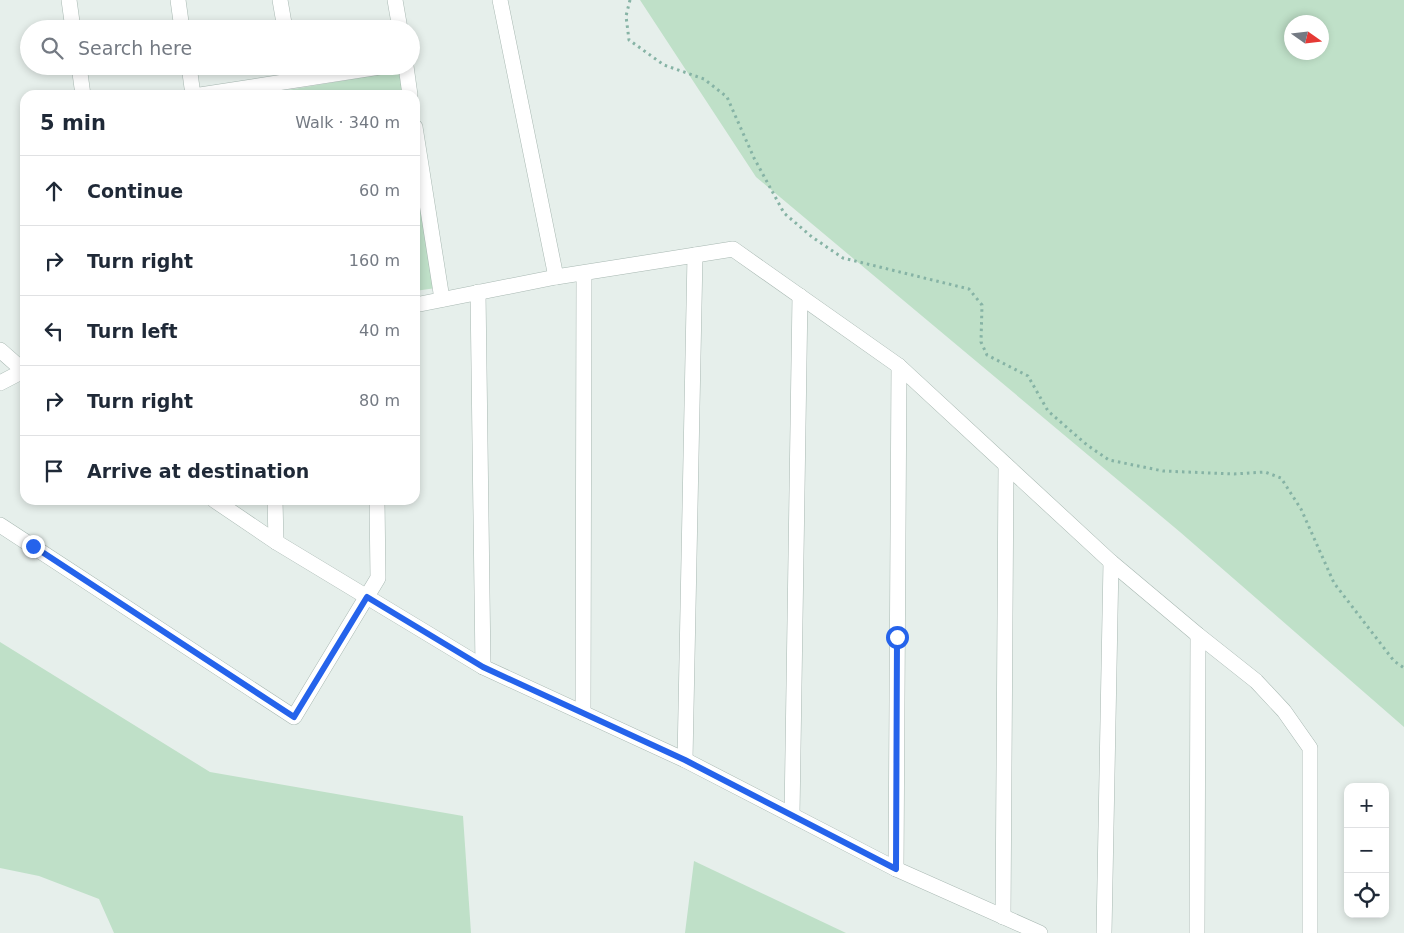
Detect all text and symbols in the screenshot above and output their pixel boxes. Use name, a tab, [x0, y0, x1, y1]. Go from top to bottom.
north arrow	[1284, 15, 1329, 60]
search box	[20, 20, 420, 75]
icon: search	[38, 34, 66, 62]
text: Search here	[78, 37, 192, 59]
text: 5 min	[40, 111, 106, 135]
text: Walk · 340 m	[295, 113, 400, 132]
icon: ahead	[40, 177, 68, 205]
text: Continue	[87, 180, 183, 202]
text: 60 m	[359, 181, 400, 200]
icon: right	[40, 247, 68, 275]
text: Turn right	[87, 250, 193, 272]
text: 160 m	[349, 251, 400, 270]
icon: left	[40, 317, 68, 345]
text: Turn left	[87, 320, 178, 342]
text: 40 m	[359, 321, 400, 340]
icon: right	[40, 387, 68, 415]
text: Turn right	[87, 390, 193, 412]
text: 80 m	[359, 391, 400, 410]
icon: arrive	[40, 457, 68, 485]
text: Arrive at destination	[87, 460, 309, 482]
route end	[22, 535, 45, 558]
route start	[886, 626, 909, 649]
map controls	[1344, 783, 1389, 918]
button: +	[1344, 783, 1389, 828]
button: −	[1344, 828, 1389, 873]
button: locate	[1344, 873, 1389, 918]

